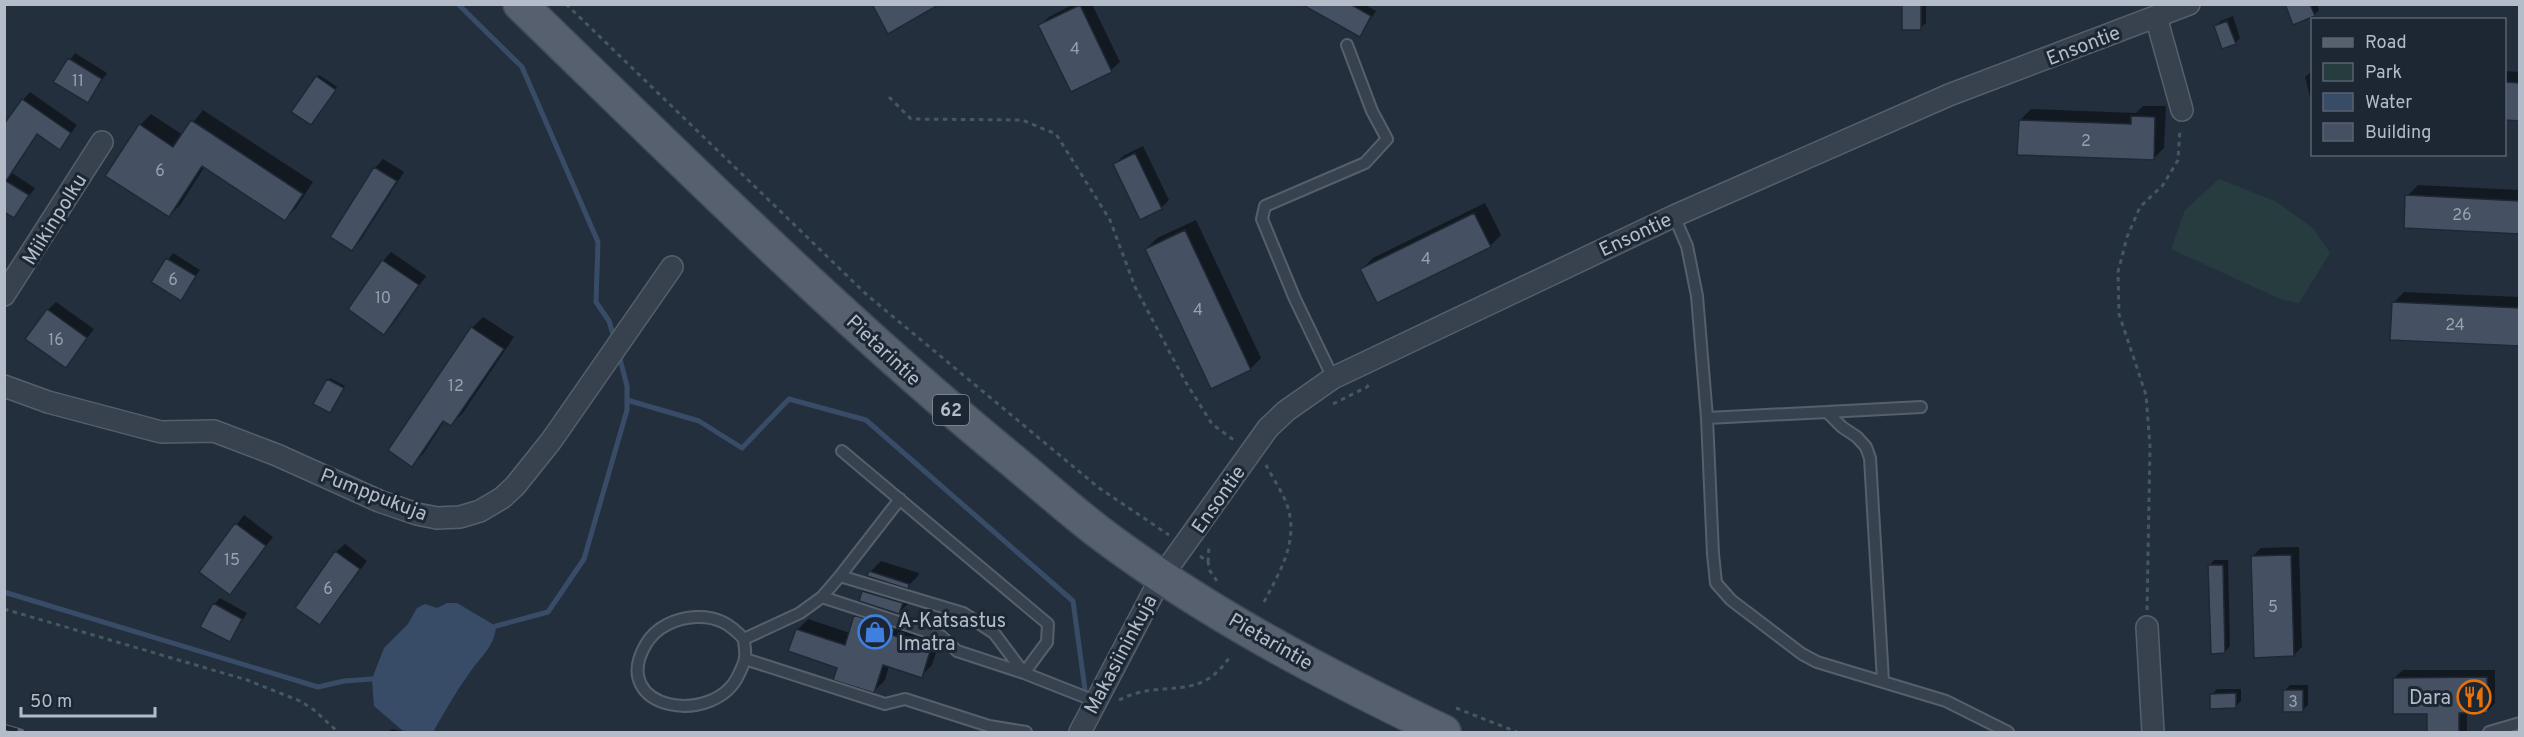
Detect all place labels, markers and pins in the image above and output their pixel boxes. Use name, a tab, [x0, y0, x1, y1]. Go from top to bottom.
place label: A-Katsastus Imatra	[898, 609, 1006, 658]
shop icon: A-Katsastus Imatra	[857, 614, 893, 650]
restaurant icon: Dara	[2456, 679, 2492, 715]
place label: Dara	[2409, 686, 2451, 712]

